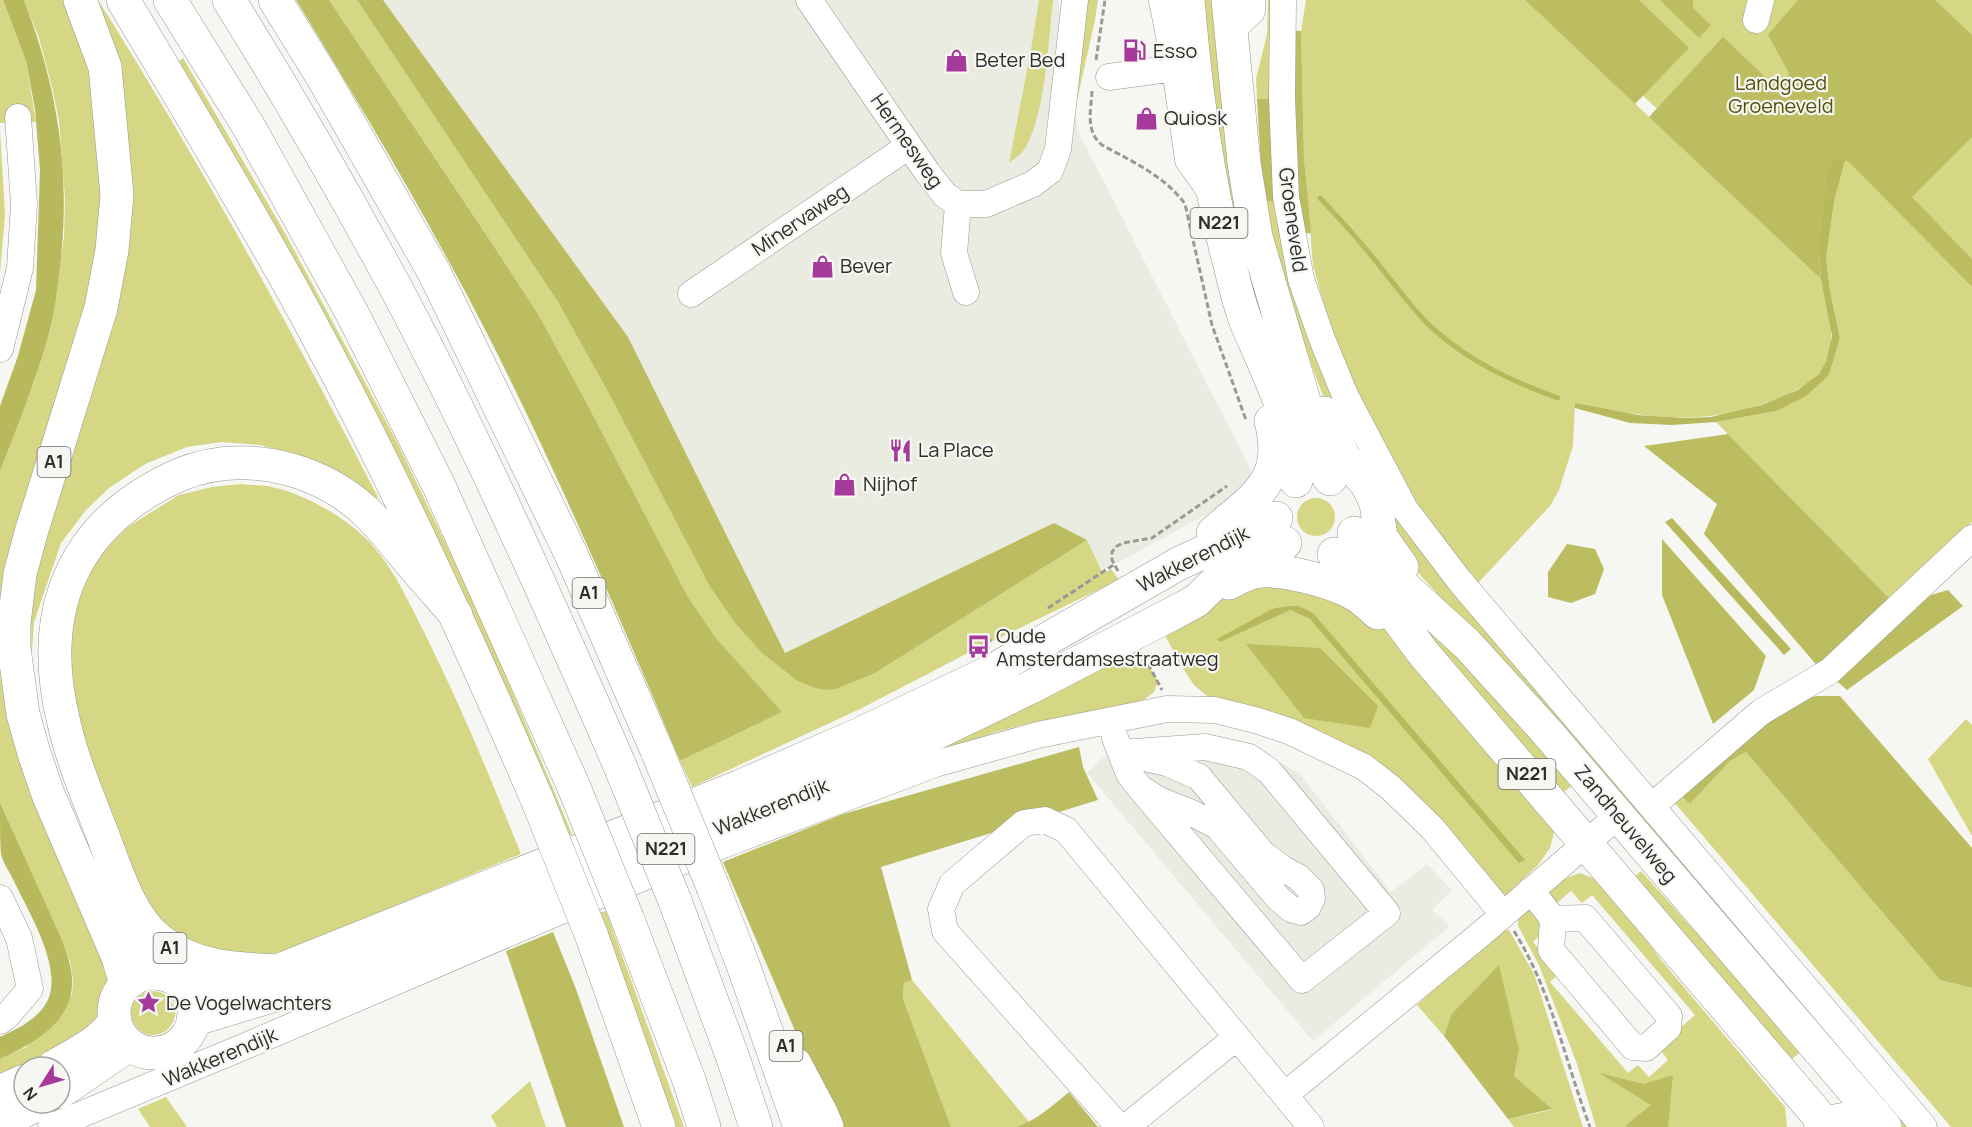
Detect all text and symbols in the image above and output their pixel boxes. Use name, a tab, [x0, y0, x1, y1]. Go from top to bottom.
place label: Esso	[1153, 37, 1197, 64]
fuel station icon: Esso	[1122, 38, 1148, 64]
place label: Beter Bed	[975, 46, 1065, 73]
shop icon: Beter Bed	[944, 47, 970, 73]
park label: Landgoed Groeneveld	[1728, 69, 1834, 119]
street label: Hermesweg	[865, 88, 950, 193]
place label: Quiosk	[1164, 104, 1228, 131]
shop icon: Quiosk	[1133, 105, 1159, 131]
street label: Groeneveld	[1273, 166, 1314, 274]
street label: Minervaweg	[746, 177, 853, 262]
road number: N221	[1190, 208, 1248, 238]
place label: Bever	[840, 252, 892, 279]
shop icon: Bever	[809, 253, 835, 279]
place label: La Place	[918, 436, 994, 463]
restaurant icon: La Place	[887, 437, 913, 463]
road number: A1	[38, 447, 70, 477]
place label: Nijhof	[863, 470, 917, 497]
shop icon: Nijhof	[832, 471, 858, 497]
street label: Wakkerendijk	[1132, 518, 1254, 598]
road number: A1	[572, 578, 606, 608]
place label: Oude Amsterdamsestraatweg	[996, 622, 1219, 672]
bus stop icon: Oude Amsterdamsestraatweg	[965, 634, 991, 660]
road number: N221	[1498, 759, 1556, 789]
street label: Zandheuvelweg	[1569, 759, 1684, 889]
street label: Wakkerendijk	[709, 771, 833, 842]
road number: N221	[638, 834, 694, 864]
road number: A1	[154, 933, 186, 963]
place label: De Vogelwachters	[166, 989, 331, 1016]
place icon: De Vogelwachters	[135, 990, 161, 1016]
street label: Wakkerendijk	[158, 1020, 282, 1093]
road number: A1	[770, 1031, 802, 1061]
north arrow	[12, 1055, 72, 1115]
text: N	[18, 1083, 42, 1105]

